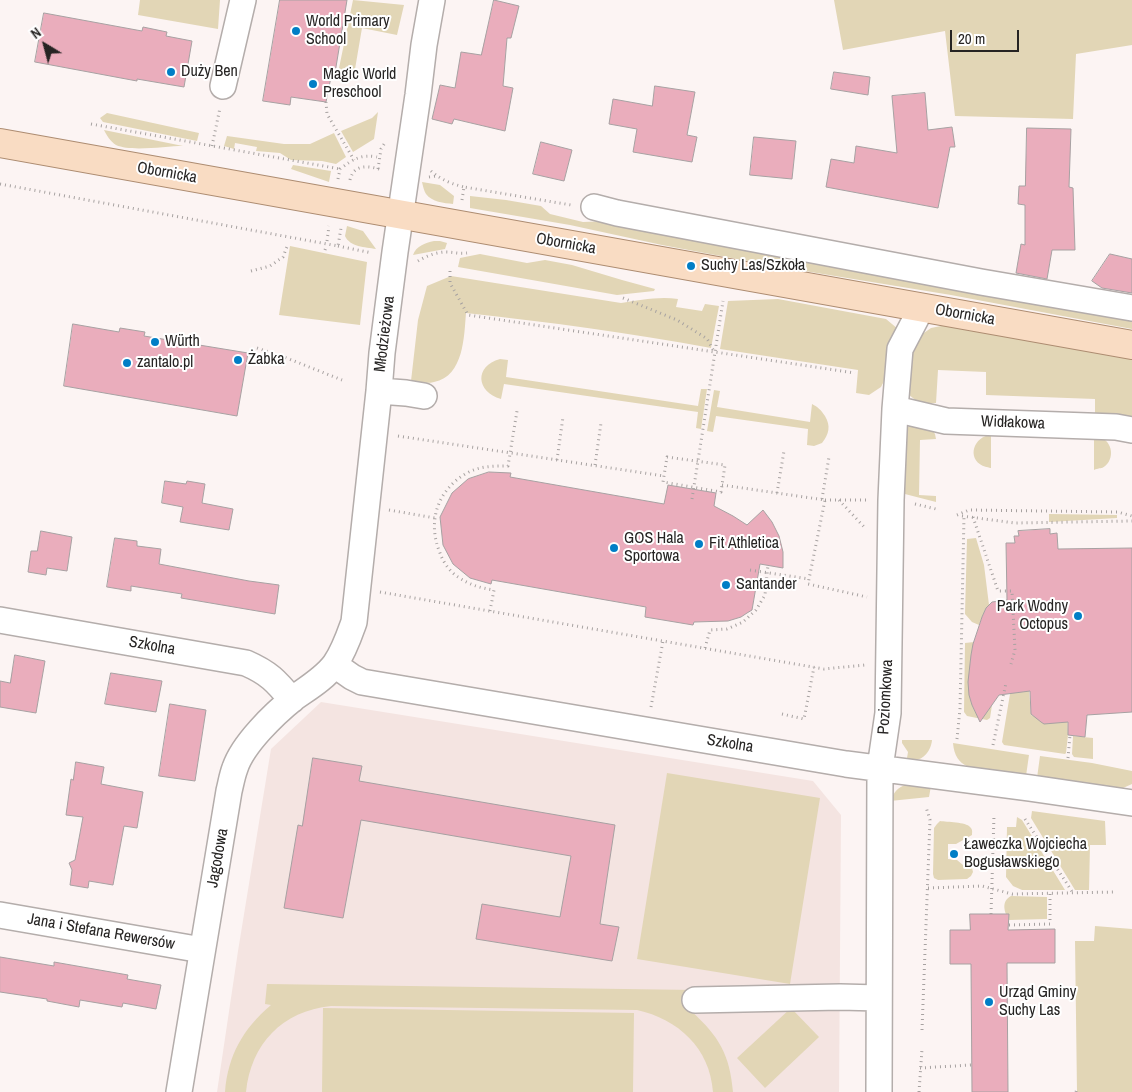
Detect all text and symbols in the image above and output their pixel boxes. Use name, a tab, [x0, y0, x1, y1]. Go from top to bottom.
place label: World Primary School	[306, 12, 390, 50]
north arrow	[20, 20, 70, 70]
scale bar	[952, 20, 1021, 52]
text: N	[27, 23, 45, 43]
marker: World Primary School	[290, 25, 302, 37]
text: 20 m	[958, 28, 985, 49]
place label: Duży Ben	[181, 62, 238, 82]
place label: Magic World Preschool	[323, 65, 396, 103]
marker: Duży Ben	[165, 66, 177, 78]
marker: Magic World Preschool	[307, 78, 319, 90]
street label: Obornicka	[136, 158, 198, 188]
street label: Obornicka	[535, 229, 597, 259]
place label: Suchy Las/Szkoła	[701, 256, 805, 276]
marker: Suchy Las/Szkoła	[685, 260, 697, 272]
street label: Młodzieżowa	[371, 295, 399, 373]
street label: Obornicka	[934, 300, 996, 330]
place label: Würth	[165, 332, 200, 352]
marker: Würth	[149, 336, 161, 348]
place label: Żabka	[248, 350, 284, 370]
place label: zantalo.pl	[137, 353, 193, 373]
marker: Żabka	[232, 354, 244, 366]
marker: zantalo.pl	[121, 357, 133, 369]
street label: Widłakowa	[981, 412, 1045, 434]
place label: GOS Hala Sportowa	[624, 529, 684, 567]
place label: Fit Athletica	[709, 534, 779, 554]
marker: Fit Athletica	[693, 538, 705, 550]
marker: GOS Hala Sportowa	[608, 542, 620, 554]
place label: Santander	[736, 575, 797, 595]
marker: Santander	[720, 579, 732, 591]
place label: Park Wodny Octopus	[997, 597, 1068, 635]
marker: Park Wodny Octopus	[1072, 610, 1084, 622]
street label: Szkolna	[127, 632, 177, 660]
street label: Poziomkowa	[874, 659, 898, 735]
street label: Szkolna	[705, 731, 755, 757]
street label: Jagodowa	[203, 827, 233, 889]
place label: Ławeczka Wojciecha Bogusławskiego	[964, 835, 1087, 873]
marker: Ławeczka Wojciecha Bogusławskiego	[948, 848, 960, 860]
street label: Jana i Stefana Rewersów	[26, 910, 176, 954]
place label: Urząd Gminy Suchy Las	[999, 983, 1076, 1021]
marker: Urząd Gminy Suchy Las	[983, 996, 995, 1008]

